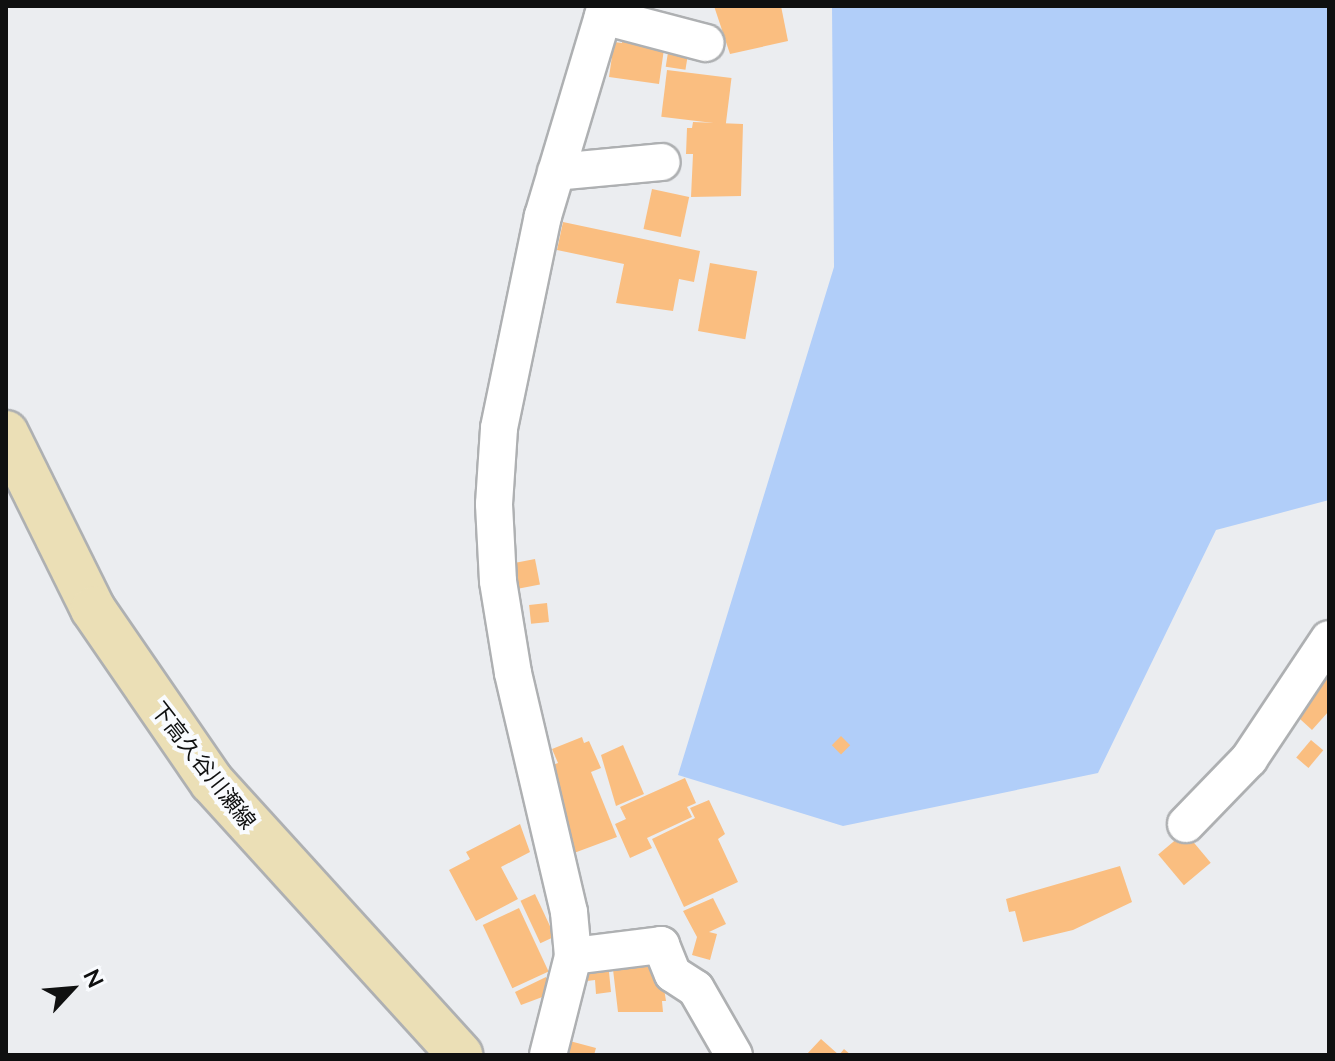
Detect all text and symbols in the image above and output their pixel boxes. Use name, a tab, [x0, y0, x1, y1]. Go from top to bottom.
street label: 下高久谷川瀬線	[146, 696, 262, 834]
north arrow	[32, 949, 112, 1029]
text: N	[78, 965, 110, 992]

